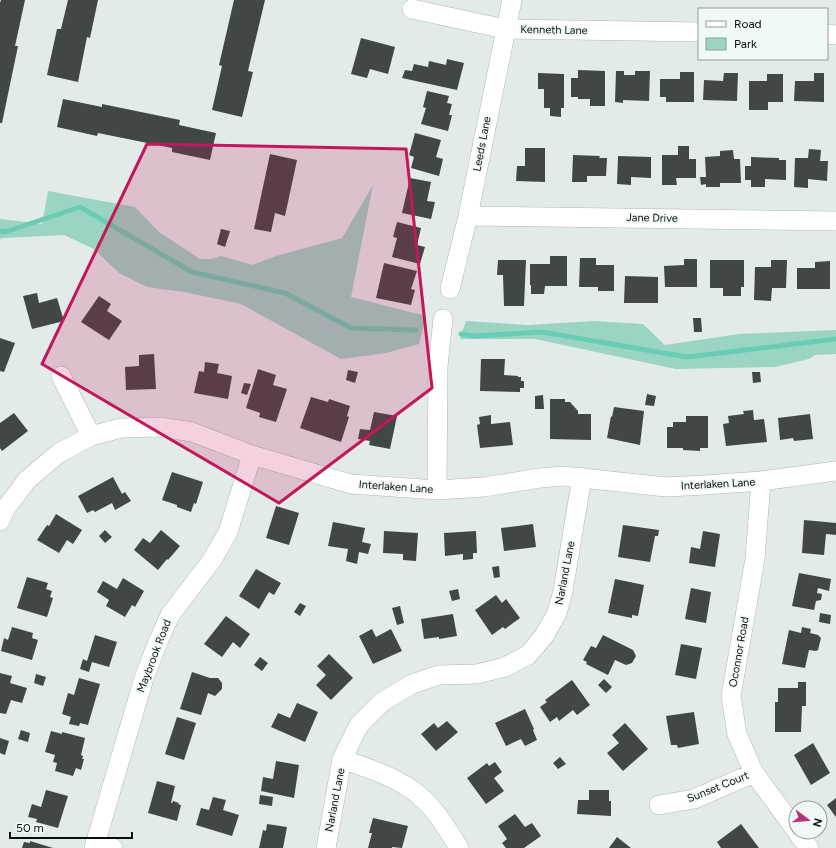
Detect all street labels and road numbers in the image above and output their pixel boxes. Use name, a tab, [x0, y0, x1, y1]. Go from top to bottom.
street label: Kenneth Lane	[520, 23, 588, 37]
street label: Leeds Lane	[470, 116, 494, 172]
street label: Jane Drive	[626, 211, 678, 225]
street label: Interlaken Lane	[680, 476, 756, 492]
street label: Interlaken Lane	[358, 478, 434, 496]
street label: Narland Lane	[552, 540, 578, 606]
street label: Oconnor Road	[726, 616, 752, 688]
street label: Maybrook Road	[134, 618, 174, 694]
street label: Narland Lane	[322, 767, 348, 833]
street label: Sunset Court	[685, 769, 751, 805]

